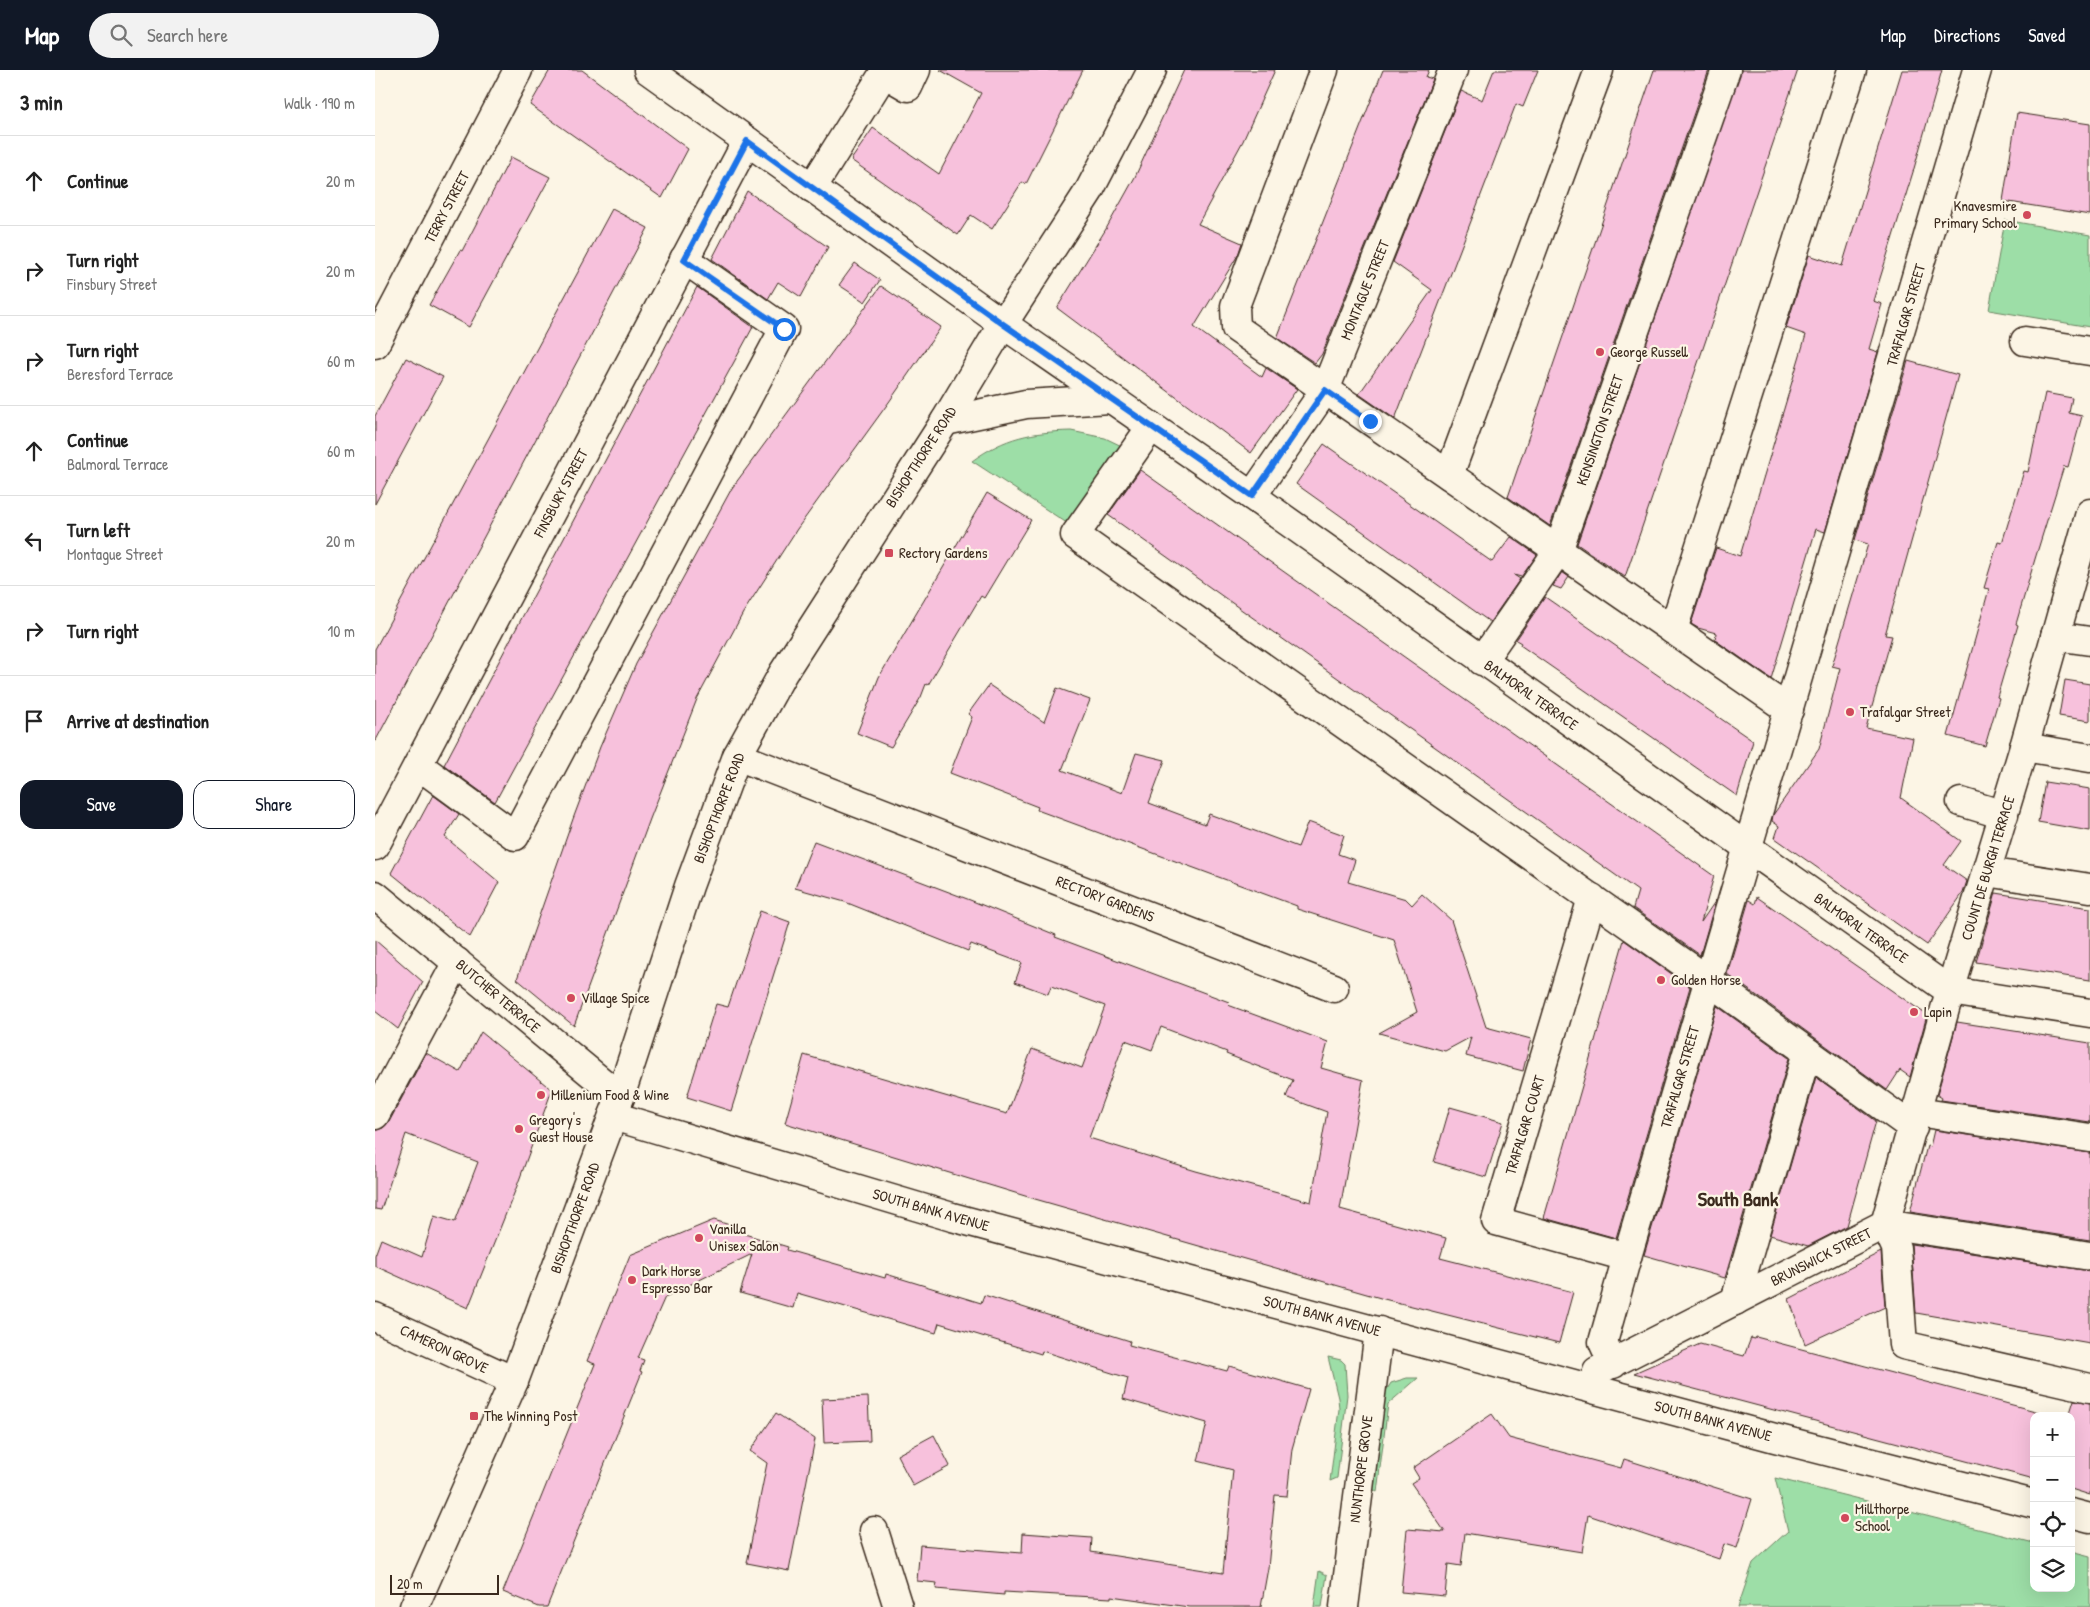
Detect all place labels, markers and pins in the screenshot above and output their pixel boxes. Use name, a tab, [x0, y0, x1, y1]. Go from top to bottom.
place label: Knavesmire Primary School	[1934, 195, 2017, 233]
marker: Knavesmire Primary School	[2021, 209, 2033, 221]
place label: George Russell	[1610, 341, 1688, 362]
marker: George Russell	[1594, 346, 1606, 358]
place label: Rectory Gardens	[899, 542, 988, 563]
marker: Rectory Gardens	[883, 547, 895, 559]
place label: Trafalgar Street	[1860, 701, 1951, 722]
marker: Trafalgar Street	[1844, 706, 1856, 718]
place label: Golden Horse	[1671, 969, 1741, 990]
marker: Golden Horse	[1655, 974, 1667, 986]
place label: Village Spice	[581, 987, 650, 1008]
marker: Village Spice	[565, 992, 577, 1004]
place label: Lapin	[1924, 1001, 1952, 1022]
marker: Lapin	[1908, 1006, 1920, 1018]
place label: Millenium Food & Wine	[551, 1084, 669, 1105]
marker: Millenium Food & Wine	[535, 1089, 547, 1101]
place label: Gregory's Guest House	[529, 1109, 593, 1147]
marker: Gregory's Guest House	[513, 1123, 525, 1135]
place label: Vanilla Unisex Salon	[709, 1218, 779, 1256]
marker: Vanilla Unisex Salon	[693, 1232, 705, 1244]
place label: Dark Horse Espresso Bar	[642, 1260, 713, 1298]
marker: Dark Horse Espresso Bar	[626, 1274, 638, 1286]
place label: The Winning Post	[484, 1405, 578, 1426]
marker: The Winning Post	[468, 1410, 480, 1422]
place label: Millthorpe School	[1855, 1498, 1909, 1536]
marker: Millthorpe School	[1839, 1512, 1851, 1524]

